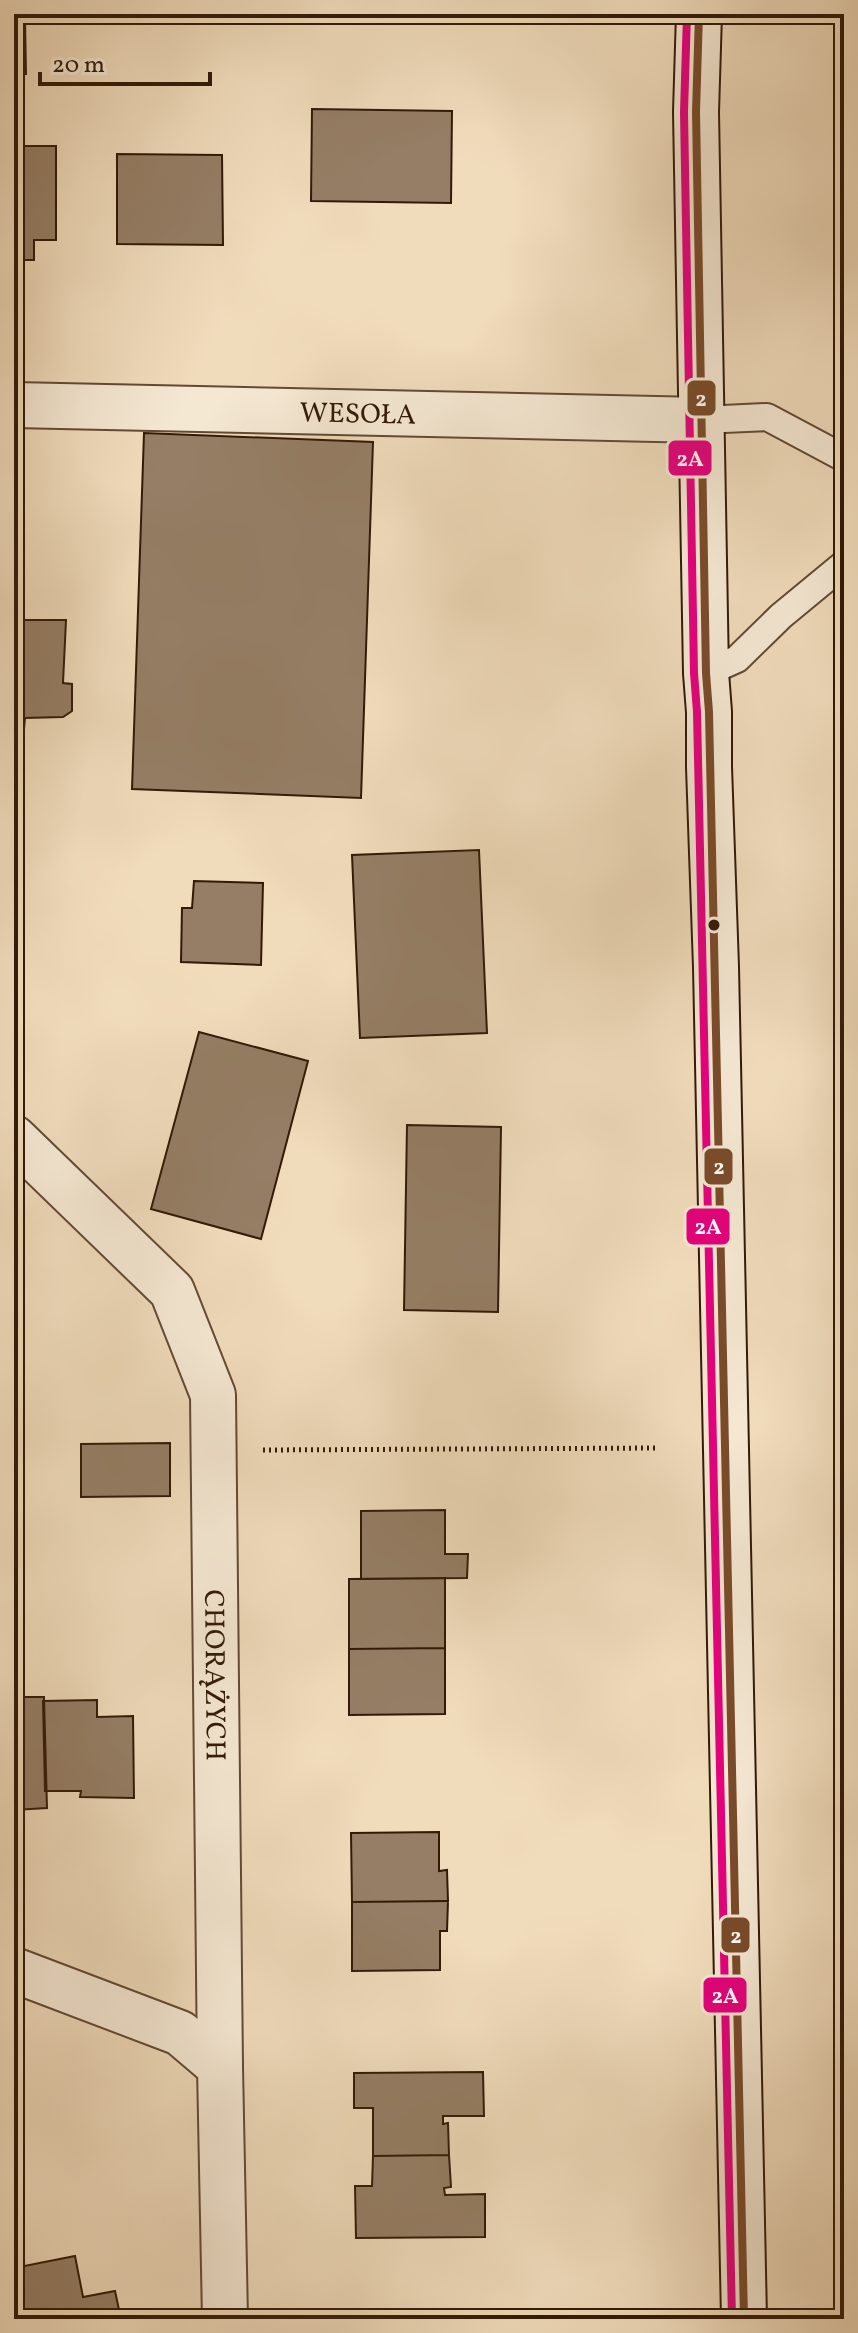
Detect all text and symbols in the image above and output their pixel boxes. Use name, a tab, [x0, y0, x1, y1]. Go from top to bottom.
scale bar	[40, 36, 210, 86]
text: 20 m	[52, 49, 105, 83]
line badge: 2	[686, 379, 717, 417]
text: 2	[695, 385, 707, 416]
street label: WESOŁA	[299, 394, 417, 436]
line badge: 2A	[667, 439, 713, 477]
text: 2A	[676, 445, 704, 476]
unlabelled marker	[706, 917, 722, 933]
line badge: 2	[703, 1147, 734, 1186]
text: 2	[713, 1153, 725, 1184]
line badge: 2A	[685, 1207, 731, 1246]
text: 2A	[694, 1213, 722, 1244]
street label: CHORĄŻYCH	[193, 1589, 234, 1761]
line badge: 2	[720, 1916, 751, 1954]
text: 2	[730, 1922, 742, 1953]
line badge: 2A	[702, 1976, 748, 2014]
text: 2A	[711, 1982, 739, 2013]

